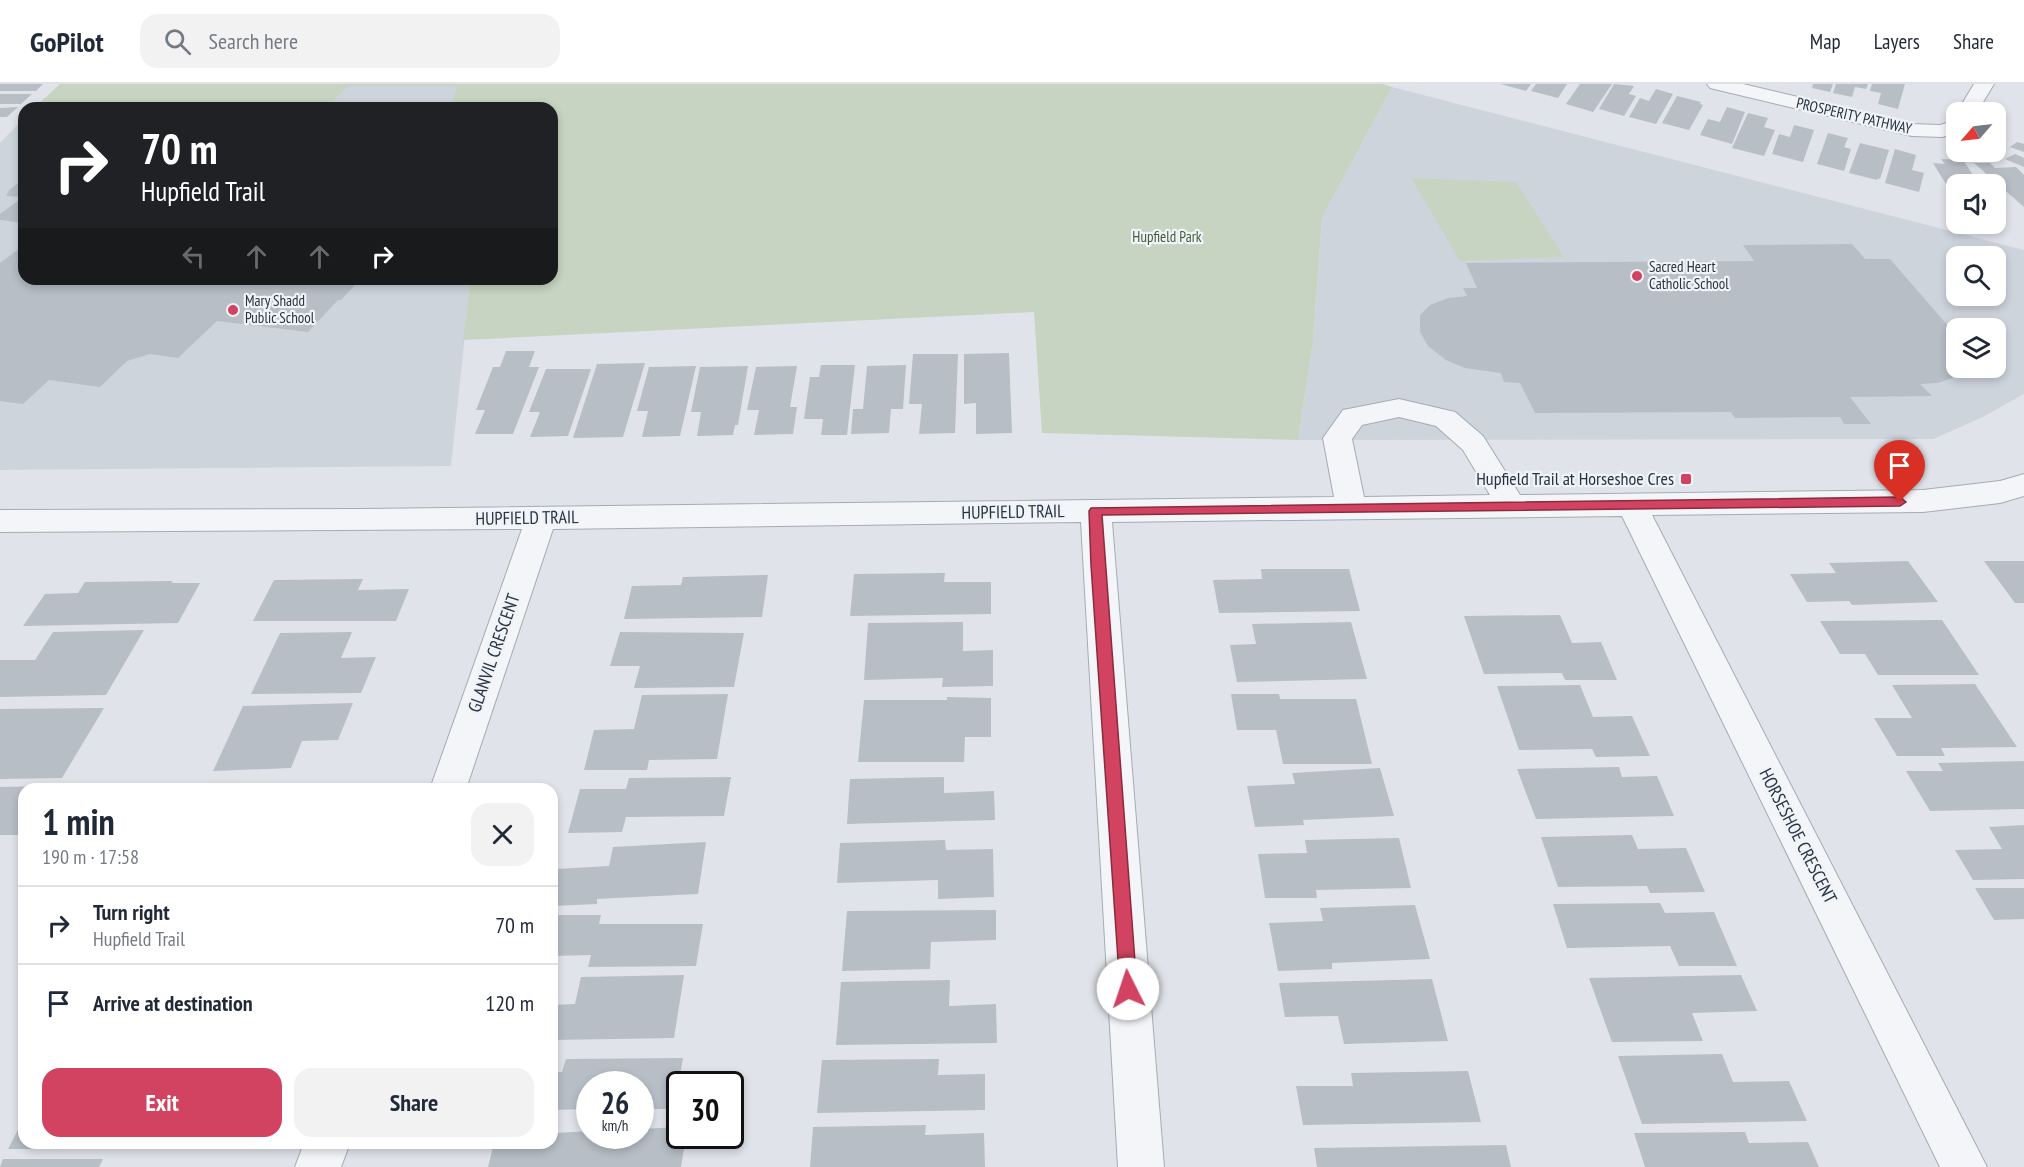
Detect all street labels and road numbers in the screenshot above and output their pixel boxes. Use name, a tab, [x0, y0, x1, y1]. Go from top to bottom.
street label: PROSPERITY PATHWAY	[1795, 93, 1914, 138]
street label: HUPFIELD TRAIL	[961, 499, 1065, 524]
street label: HUPFIELD TRAIL	[475, 505, 579, 530]
street label: GLANVIL CRESCENT	[462, 591, 525, 715]
street label: HORSESHOE CRESCENT	[1755, 764, 1842, 907]

